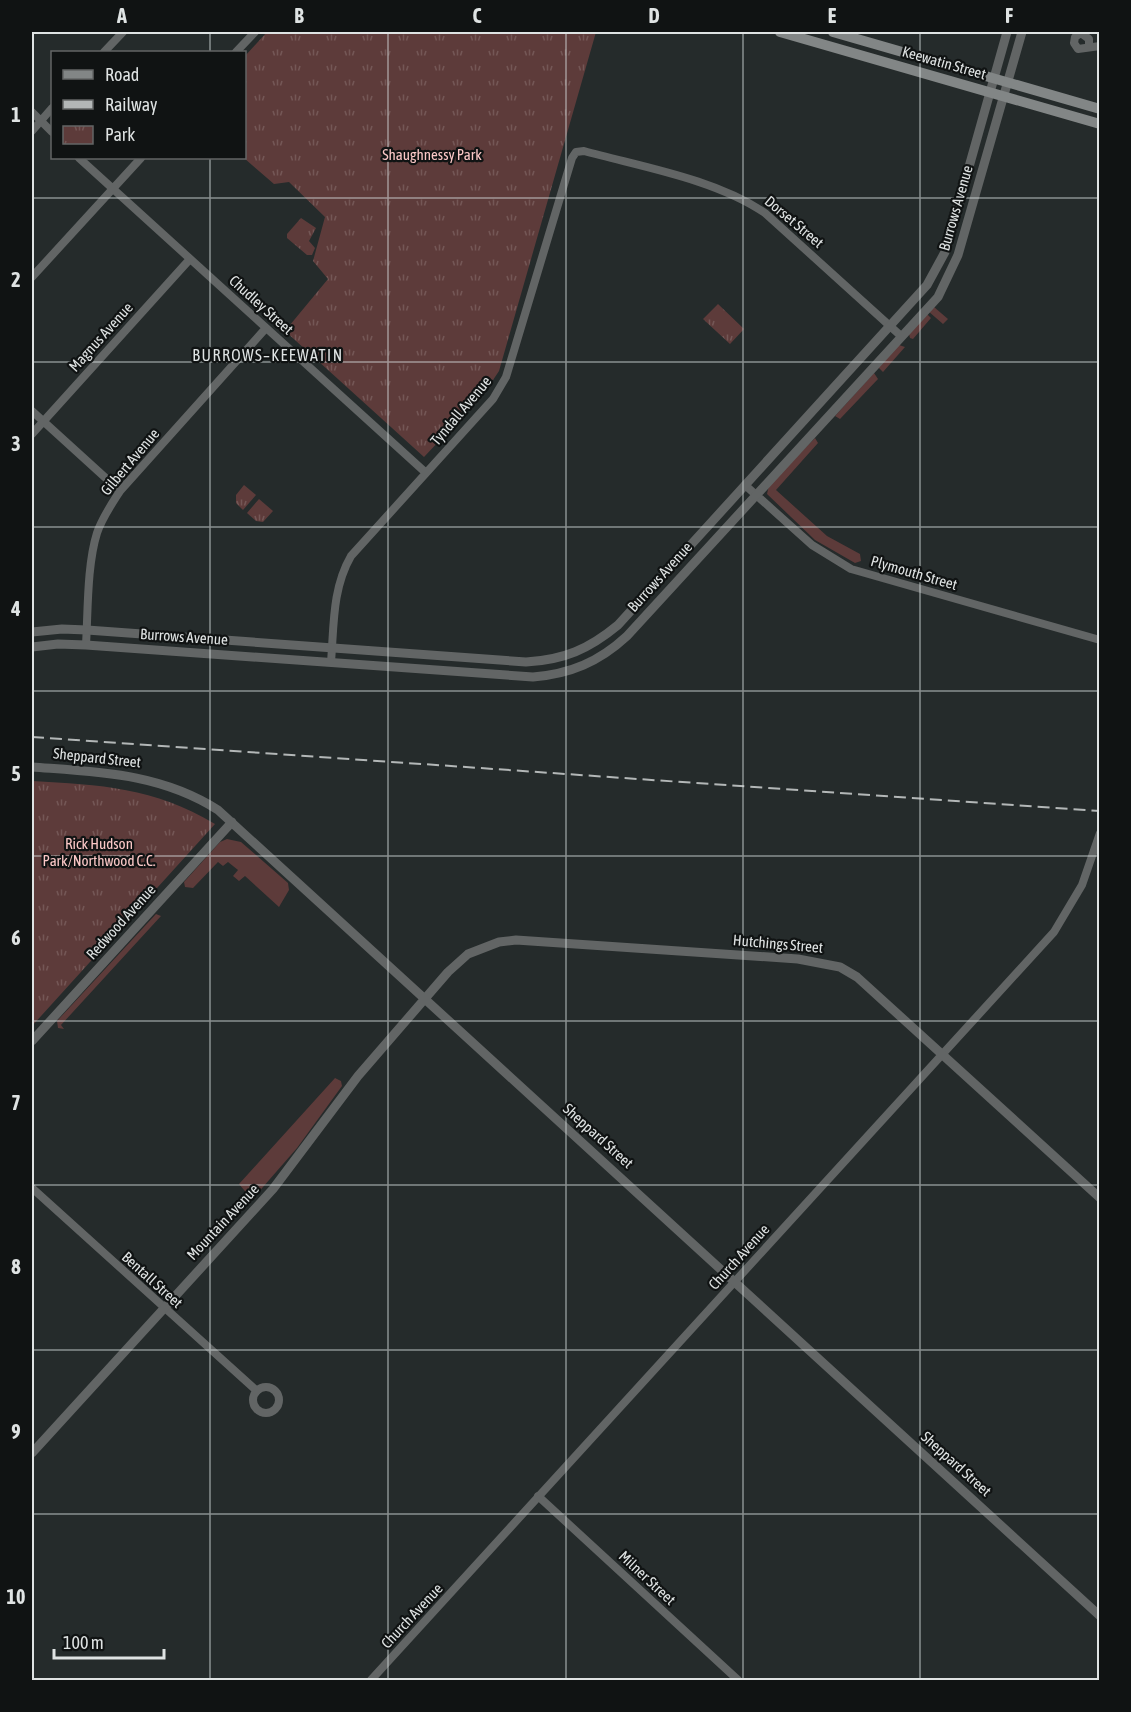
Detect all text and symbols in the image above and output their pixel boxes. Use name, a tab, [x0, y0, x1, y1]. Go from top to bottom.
text: A	[116, 4, 127, 27]
text: B	[294, 4, 304, 27]
text: C	[473, 4, 482, 27]
text: D	[648, 4, 660, 27]
text: E	[828, 4, 837, 27]
text: F	[1005, 4, 1013, 27]
street label: Keewatin Street	[900, 42, 988, 83]
legend	[51, 51, 246, 159]
text: Road	[105, 64, 139, 85]
text: Railway	[105, 94, 157, 115]
text: 1	[11, 103, 21, 126]
text: Park	[105, 124, 135, 145]
park label: Shaughnessy Park	[382, 146, 482, 163]
street label: Burrows Avenue	[935, 163, 976, 252]
street label: Dorset Street	[762, 192, 827, 251]
text: 2	[11, 268, 21, 291]
street label: Chudley Street	[226, 272, 297, 338]
street label: Magnus Avenue	[65, 299, 136, 375]
district label: BURROWS–KEEWATIN	[192, 346, 344, 364]
street label: Tyndall Avenue	[427, 372, 495, 449]
street label: Gilbert Avenue	[97, 425, 162, 498]
text: 3	[11, 432, 21, 455]
street label: Burrows Avenue	[624, 538, 695, 615]
street label: Plymouth Street	[869, 552, 959, 593]
text: 4	[10, 597, 21, 620]
street label: Burrows Avenue	[140, 625, 229, 648]
street label: Sheppard Street	[52, 744, 142, 771]
text: 5	[11, 762, 21, 785]
park label: Rick Hudson Park/Northwood C.C.	[43, 835, 156, 869]
street label: Redwood Avenue	[83, 881, 159, 963]
text: 6	[11, 926, 21, 949]
street label: Hutchings Street	[732, 931, 824, 956]
text: 7	[11, 1091, 21, 1114]
street label: Sheppard Street	[560, 1100, 637, 1171]
street label: Mountain Avenue	[183, 1180, 262, 1263]
street label: Church Avenue	[705, 1220, 773, 1293]
street label: Bentall Street	[119, 1248, 186, 1311]
text: 8	[11, 1255, 21, 1278]
text: 9	[11, 1420, 21, 1443]
street label: Sheppard Street	[918, 1428, 995, 1499]
street label: Milner Street	[616, 1547, 679, 1608]
street label: Church Avenue	[377, 1580, 446, 1651]
text: 10	[7, 1585, 25, 1608]
scale bar	[54, 1622, 164, 1660]
text: 100 m	[63, 1632, 104, 1653]

